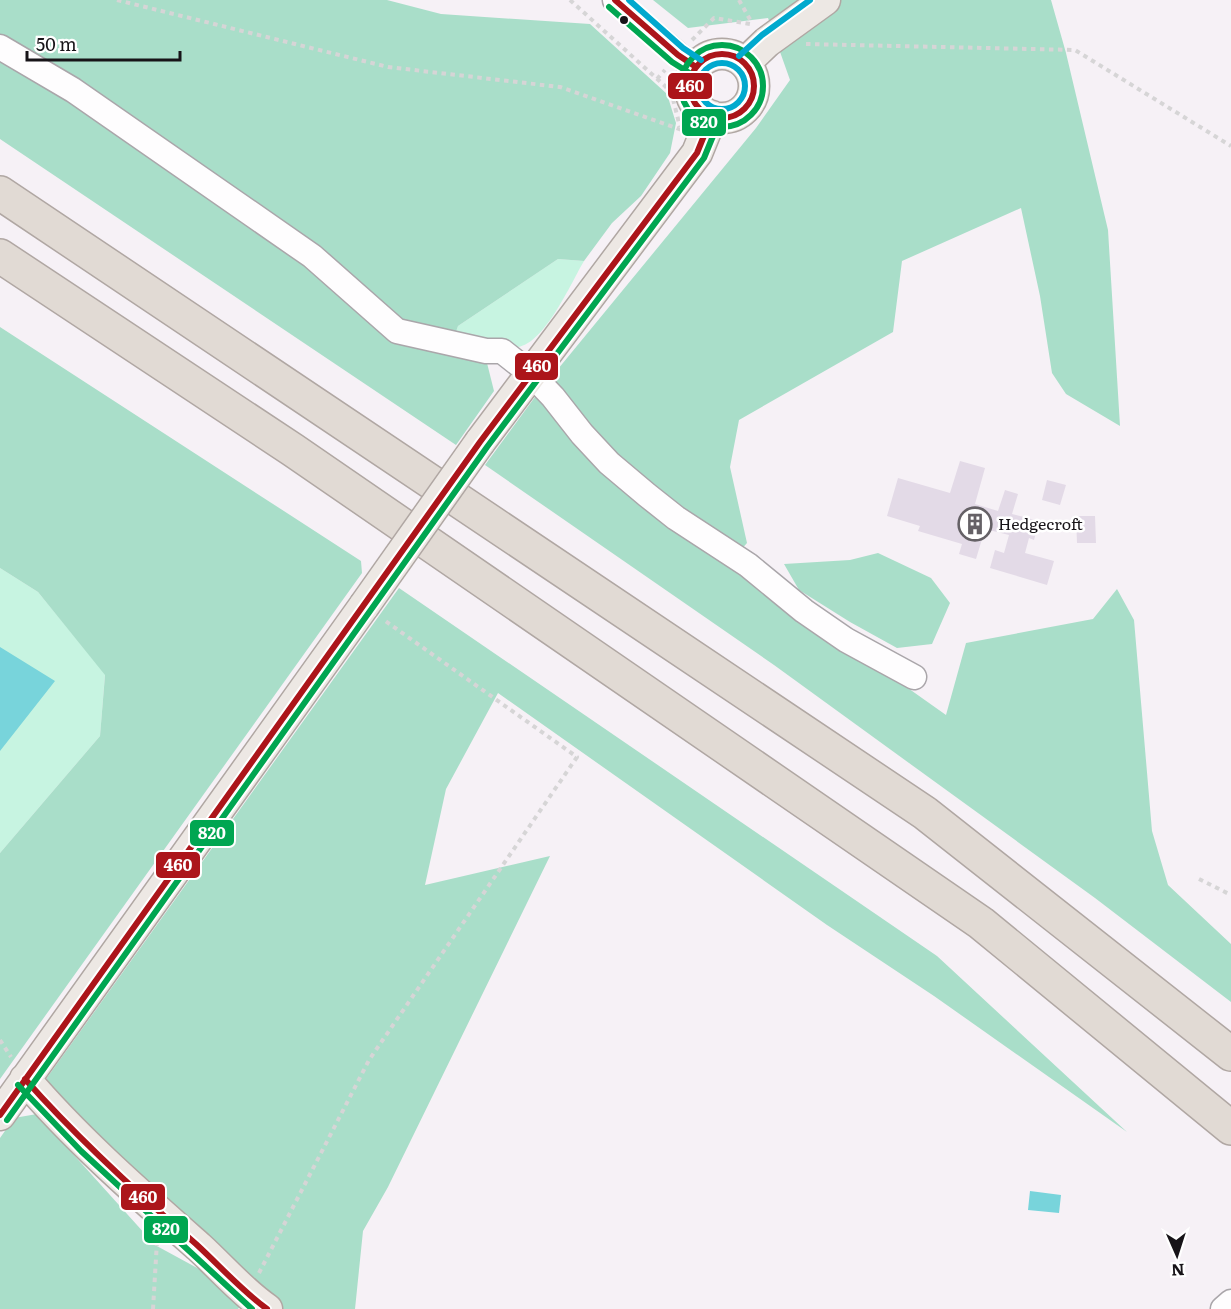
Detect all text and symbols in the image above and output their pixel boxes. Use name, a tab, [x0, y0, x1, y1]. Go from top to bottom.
unlabelled marker	[618, 14, 630, 26]
scale bar	[27, 24, 180, 62]
text: 50 m	[36, 30, 77, 57]
line badge: 460	[667, 72, 713, 100]
text: 460	[676, 73, 705, 97]
line badge: 820	[681, 108, 727, 137]
text: 820	[690, 109, 718, 133]
line badge: 460	[514, 352, 559, 381]
text: 460	[523, 353, 552, 377]
building icon: Hedgecroft	[957, 506, 993, 542]
place label: Hedgecroft	[998, 511, 1083, 535]
line badge: 820	[189, 819, 235, 847]
text: 820	[198, 820, 226, 844]
line badge: 460	[155, 851, 201, 879]
text: 460	[164, 852, 193, 876]
line badge: 460	[120, 1183, 166, 1211]
text: 460	[129, 1184, 158, 1208]
line badge: 820	[143, 1215, 189, 1244]
text: 820	[152, 1216, 180, 1240]
north arrow	[1147, 1225, 1207, 1285]
text: N	[1170, 1259, 1185, 1283]

